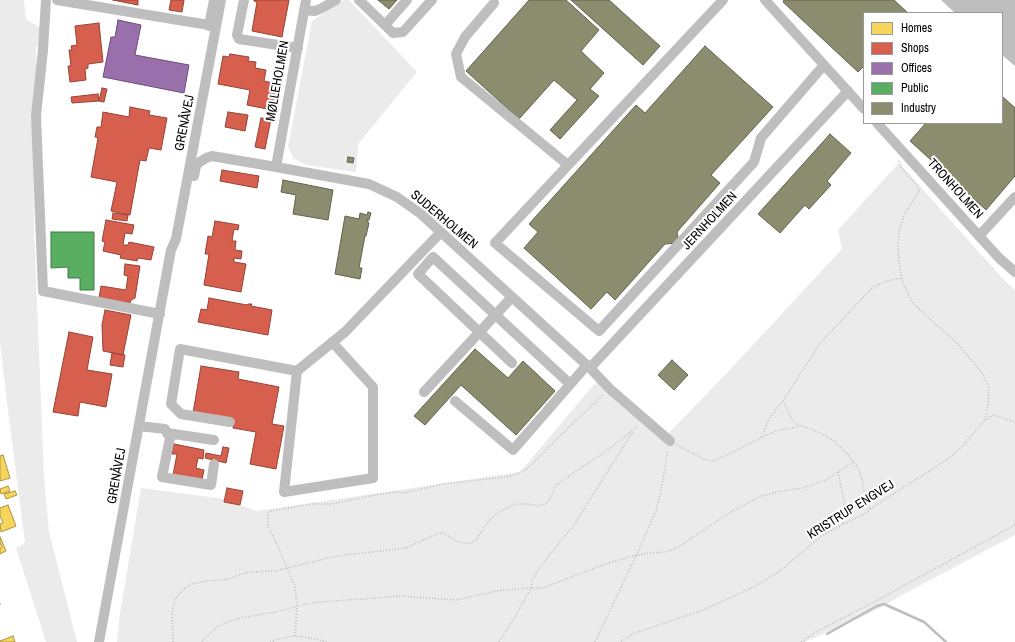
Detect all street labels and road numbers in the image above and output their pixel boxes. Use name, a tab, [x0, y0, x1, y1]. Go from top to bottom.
street label: MØLLEHOLMEN	[263, 39, 293, 123]
street label: GRENÅVEJ	[172, 94, 198, 152]
street label: TRONHOLMEN	[924, 156, 986, 222]
street label: SUDERHOLMEN	[407, 187, 481, 253]
street label: JERNHOLMEN	[679, 189, 741, 253]
street label: GRENÅVEJ	[104, 447, 130, 505]
street label: KRISTRUP ENGVEJ	[805, 477, 897, 543]

